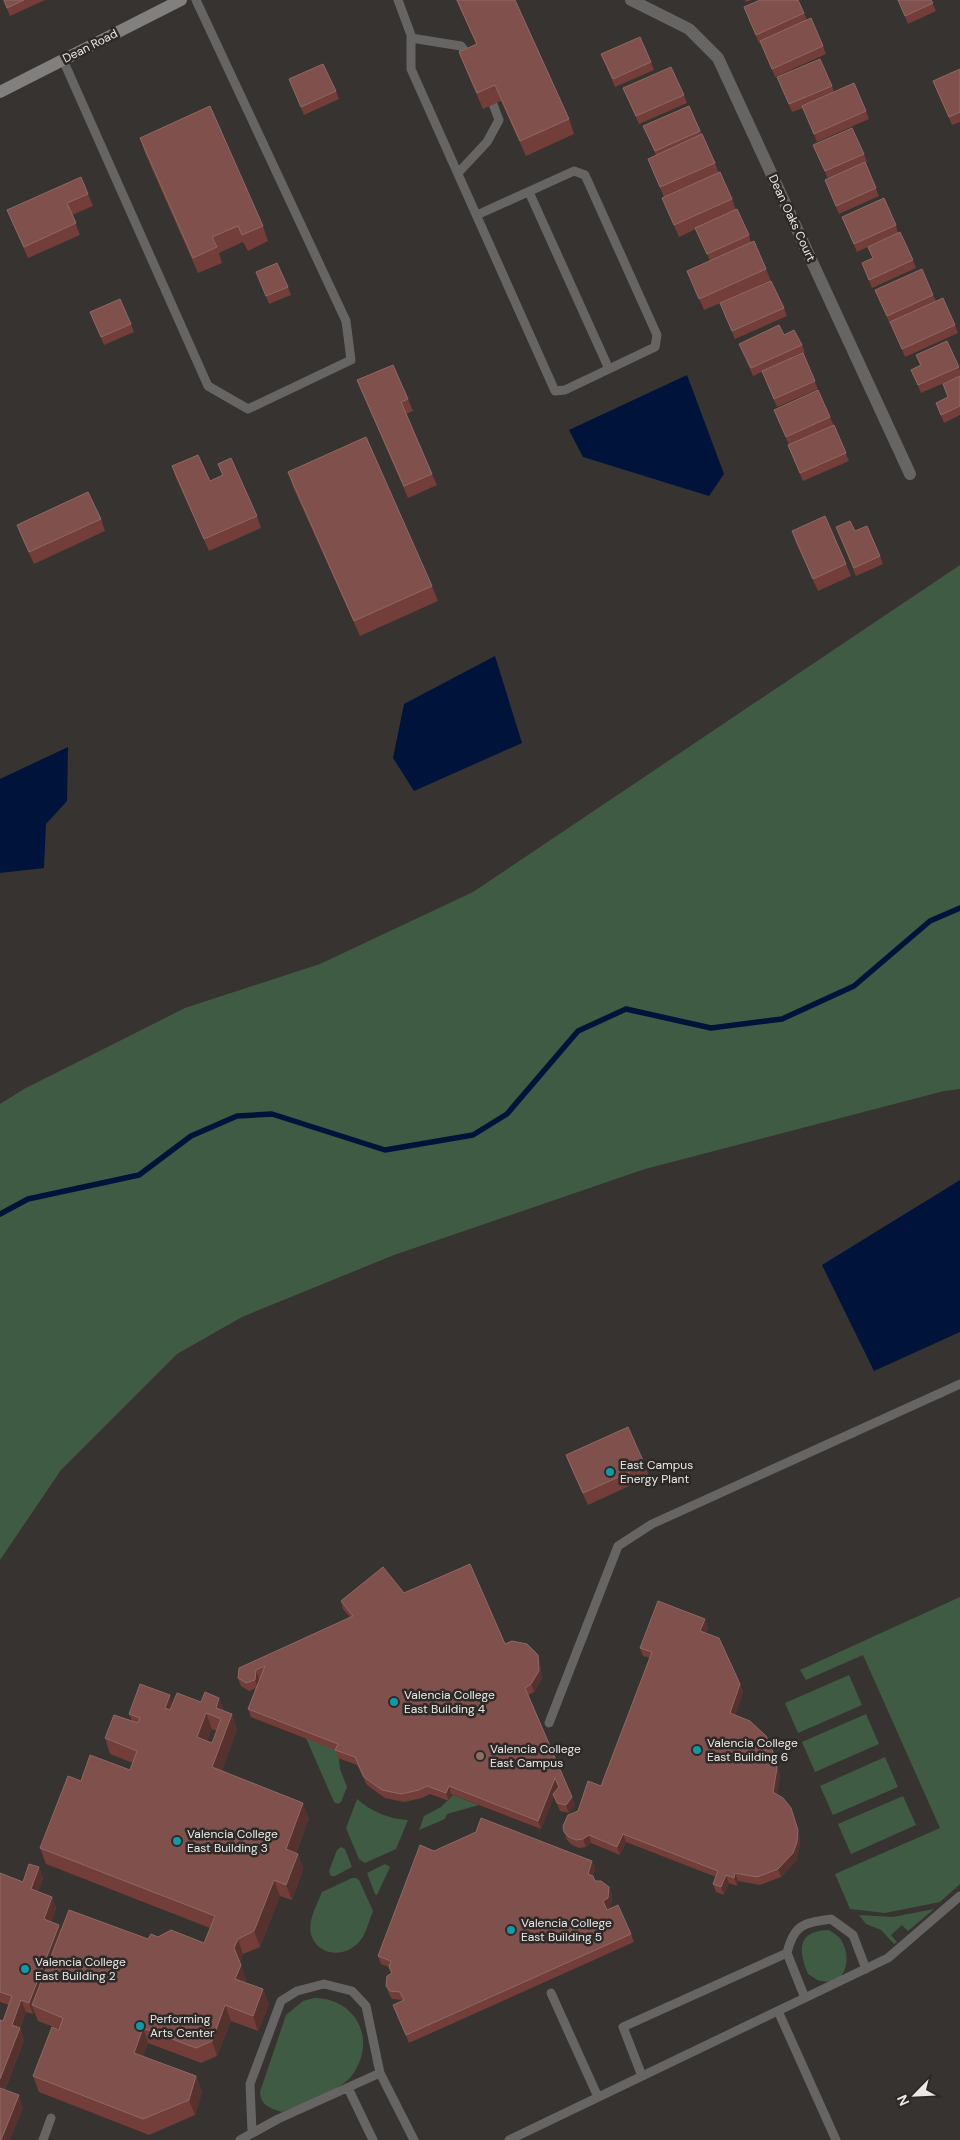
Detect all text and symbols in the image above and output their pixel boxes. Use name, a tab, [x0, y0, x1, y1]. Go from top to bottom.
street label: Dean Road	[60, 25, 120, 67]
street label: Dean Oaks Court	[765, 172, 819, 264]
place label: East Campus Energy Plant	[620, 1457, 693, 1487]
marker: East Campus Energy Plant	[604, 1466, 616, 1478]
place label: Valencia College East Building 4	[404, 1687, 495, 1717]
marker: Valencia College East Building 4	[388, 1696, 400, 1708]
place label: Valencia College East Building 6	[707, 1735, 798, 1765]
place label: Valencia College East Campus	[490, 1741, 581, 1771]
marker: Valencia College East Building 6	[691, 1744, 703, 1756]
marker: Valencia College East Campus	[474, 1750, 486, 1762]
place label: Valencia College East Building 3	[187, 1826, 278, 1856]
marker: Valencia College East Building 3	[171, 1835, 183, 1847]
place label: Valencia College East Building 5	[521, 1915, 612, 1945]
marker: Valencia College East Building 5	[505, 1924, 517, 1936]
place label: Valencia College East Building 2	[35, 1954, 126, 1984]
marker: Valencia College East Building 2	[19, 1963, 31, 1975]
place label: Performing Arts Center	[150, 2011, 215, 2041]
marker: Performing Arts Center	[134, 2020, 146, 2032]
north arrow	[890, 2070, 940, 2120]
text: N	[893, 2092, 913, 2109]

